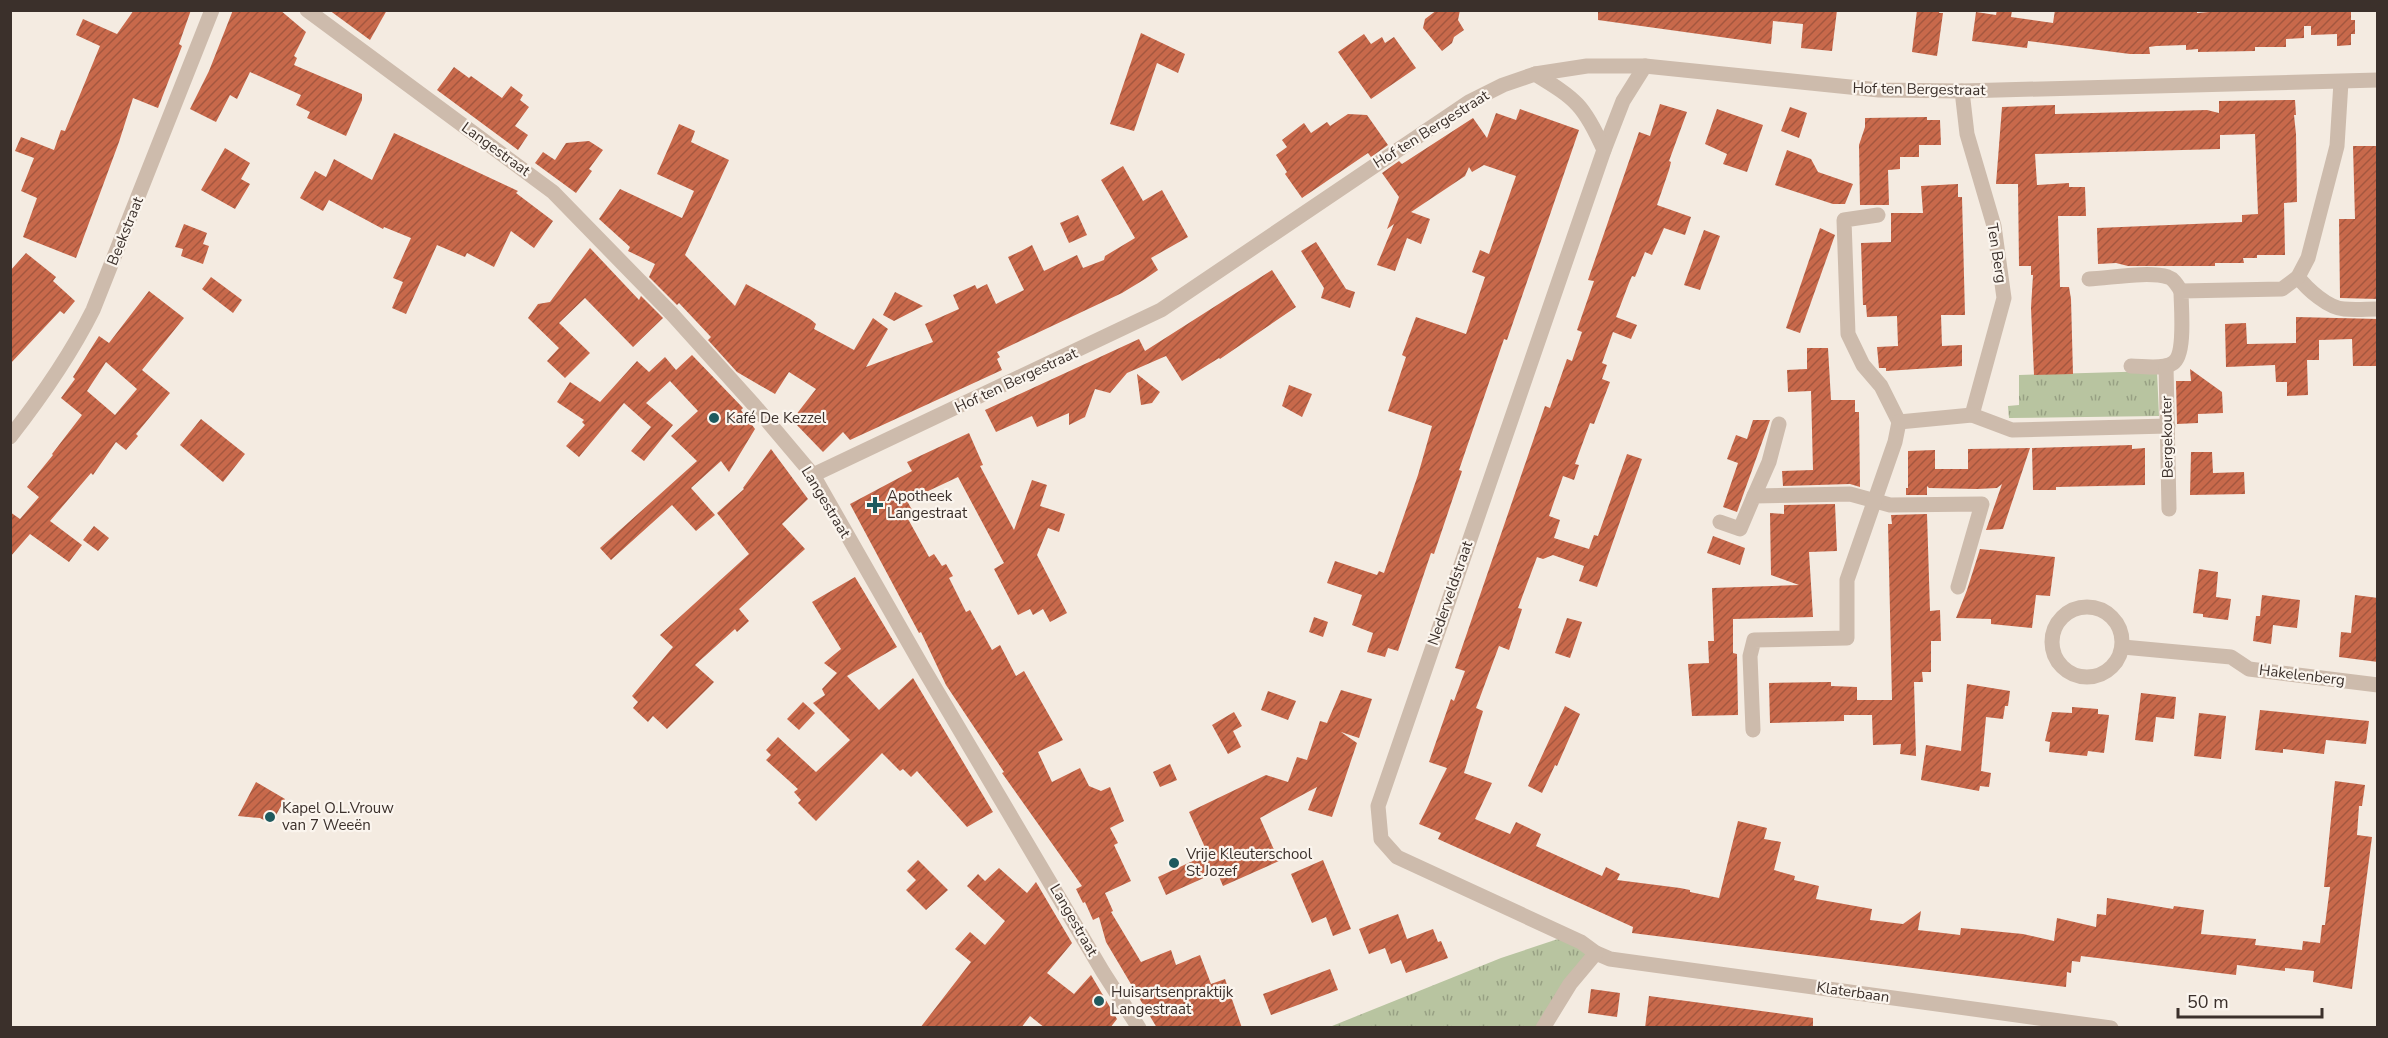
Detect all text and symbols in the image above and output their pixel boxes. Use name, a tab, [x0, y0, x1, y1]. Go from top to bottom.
street label: Hof ten Bergestraat	[1852, 78, 1986, 100]
street label: Hof ten Bergestraat	[1369, 85, 1493, 173]
street label: Langestraat	[458, 117, 535, 181]
street label: Beekstraat	[102, 193, 148, 268]
street label: Ten Berg	[1982, 222, 2012, 284]
street label: Hof ten Bergestraat	[951, 343, 1081, 417]
street label: Bergekouter	[2156, 395, 2178, 479]
place label: Kafé De Kezzel	[726, 408, 827, 428]
marker: Kafé De Kezzel	[707, 411, 721, 425]
street label: Langestraat	[797, 462, 856, 542]
place label: Apotheek Langestraat	[887, 486, 968, 523]
marker: Apotheek Langestraat	[868, 498, 882, 512]
street label: Nederveldstraat	[1423, 537, 1477, 648]
street label: Hakelenberg	[2258, 660, 2346, 690]
place label: Kapel O.L.Vrouw van 7 Weeën	[282, 798, 394, 835]
marker: Kapel O.L.Vrouw van 7 Weeën	[263, 810, 277, 824]
place label: Vrije Kleuterschool St Jozef	[1185, 844, 1313, 881]
marker: Vrije Kleuterschool St Jozef	[1167, 856, 1181, 870]
street label: Langestraat	[1045, 880, 1103, 960]
street label: Klaterbaan	[1815, 977, 1891, 1007]
scale bar	[2178, 981, 2322, 1019]
place label: Huisartsenpraktijk Langestraat	[1111, 982, 1234, 1019]
text: 50 m	[2187, 990, 2229, 1014]
marker: Huisartsenpraktijk Langestraat	[1092, 994, 1106, 1008]

